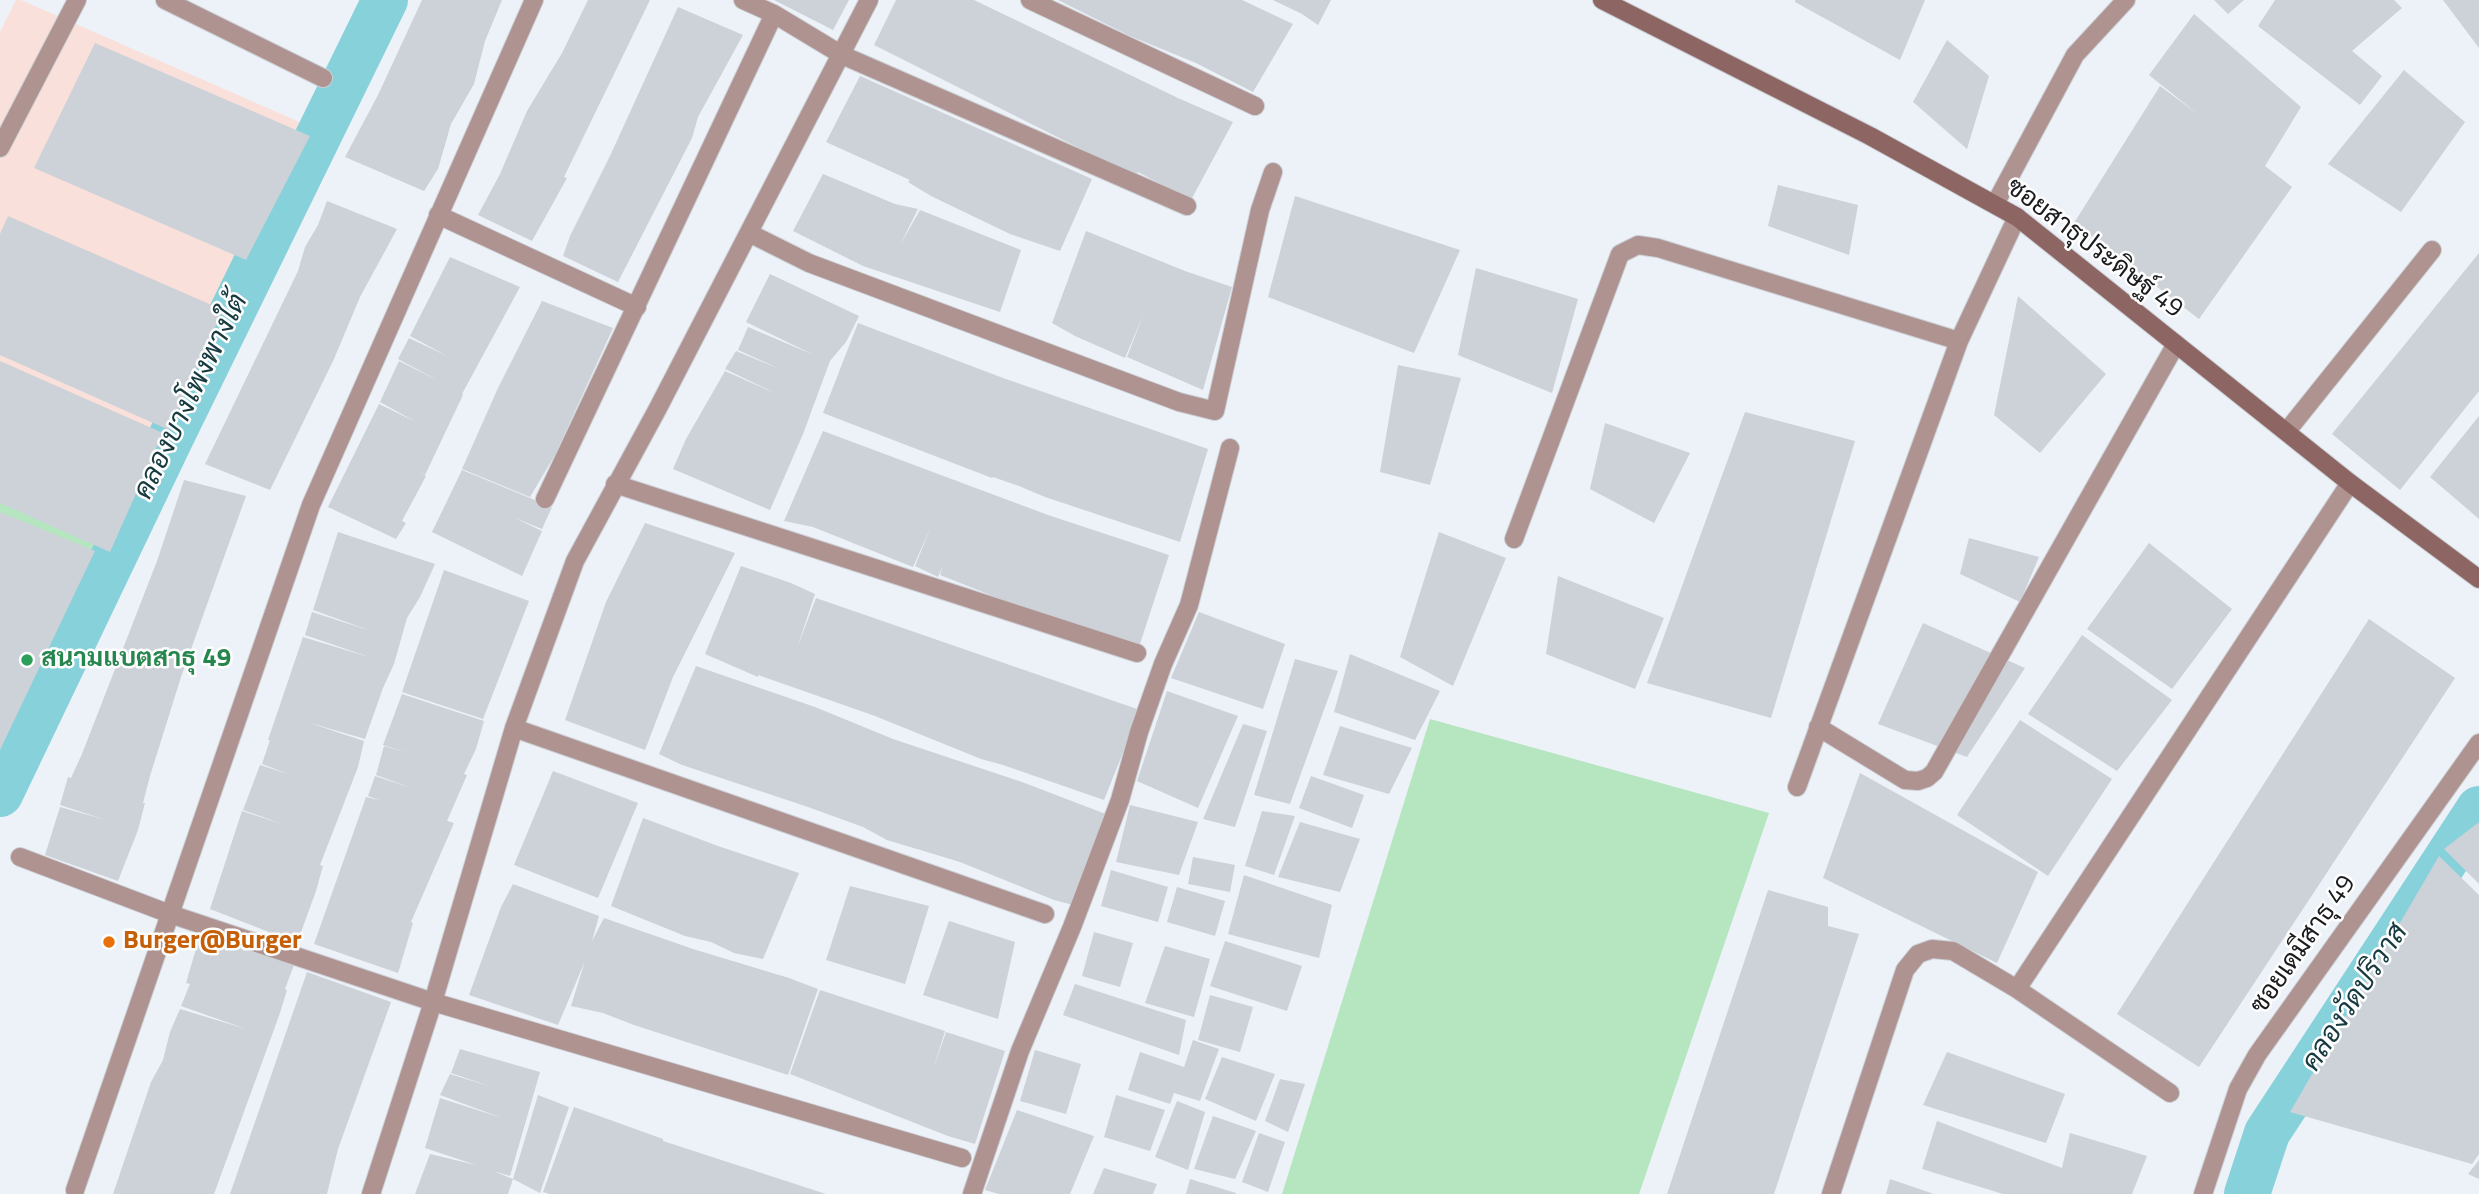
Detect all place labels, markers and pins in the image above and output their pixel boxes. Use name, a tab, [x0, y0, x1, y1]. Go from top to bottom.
place label: สนามแบตสาธุ 49	[41, 644, 231, 676]
marker: สนามแบตสาธุ 49	[19, 652, 35, 668]
place label: Burger@Burger	[123, 926, 302, 958]
marker: Burger@Burger	[101, 934, 117, 950]

